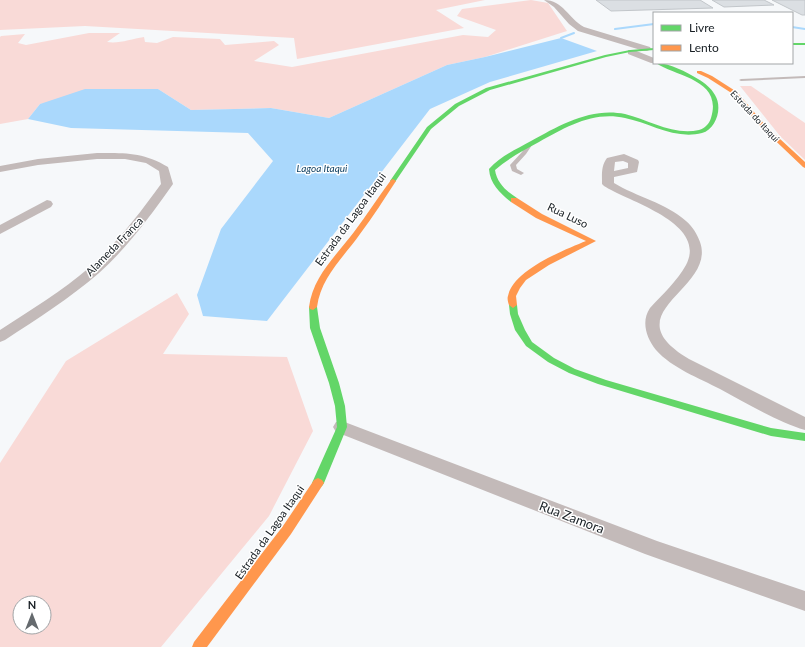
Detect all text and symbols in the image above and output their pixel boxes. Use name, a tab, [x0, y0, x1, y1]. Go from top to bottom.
legend	[653, 12, 793, 64]
text: Livre	[689, 20, 715, 35]
text: Lento	[689, 40, 719, 55]
street label: Estrada do Itaqui	[728, 88, 782, 144]
water label: Lagoa Itaqui	[297, 162, 348, 174]
street label: Estrada da Lagoa Itaqui	[312, 170, 388, 268]
street label: Rua Luso	[546, 200, 590, 230]
street label: Alameda Franca	[83, 214, 145, 278]
street label: Estrada da Lagoa Itaqui	[232, 482, 307, 582]
street label: Rua Zamora	[537, 497, 607, 537]
north arrow	[12, 595, 52, 635]
text: N	[28, 598, 36, 611]

